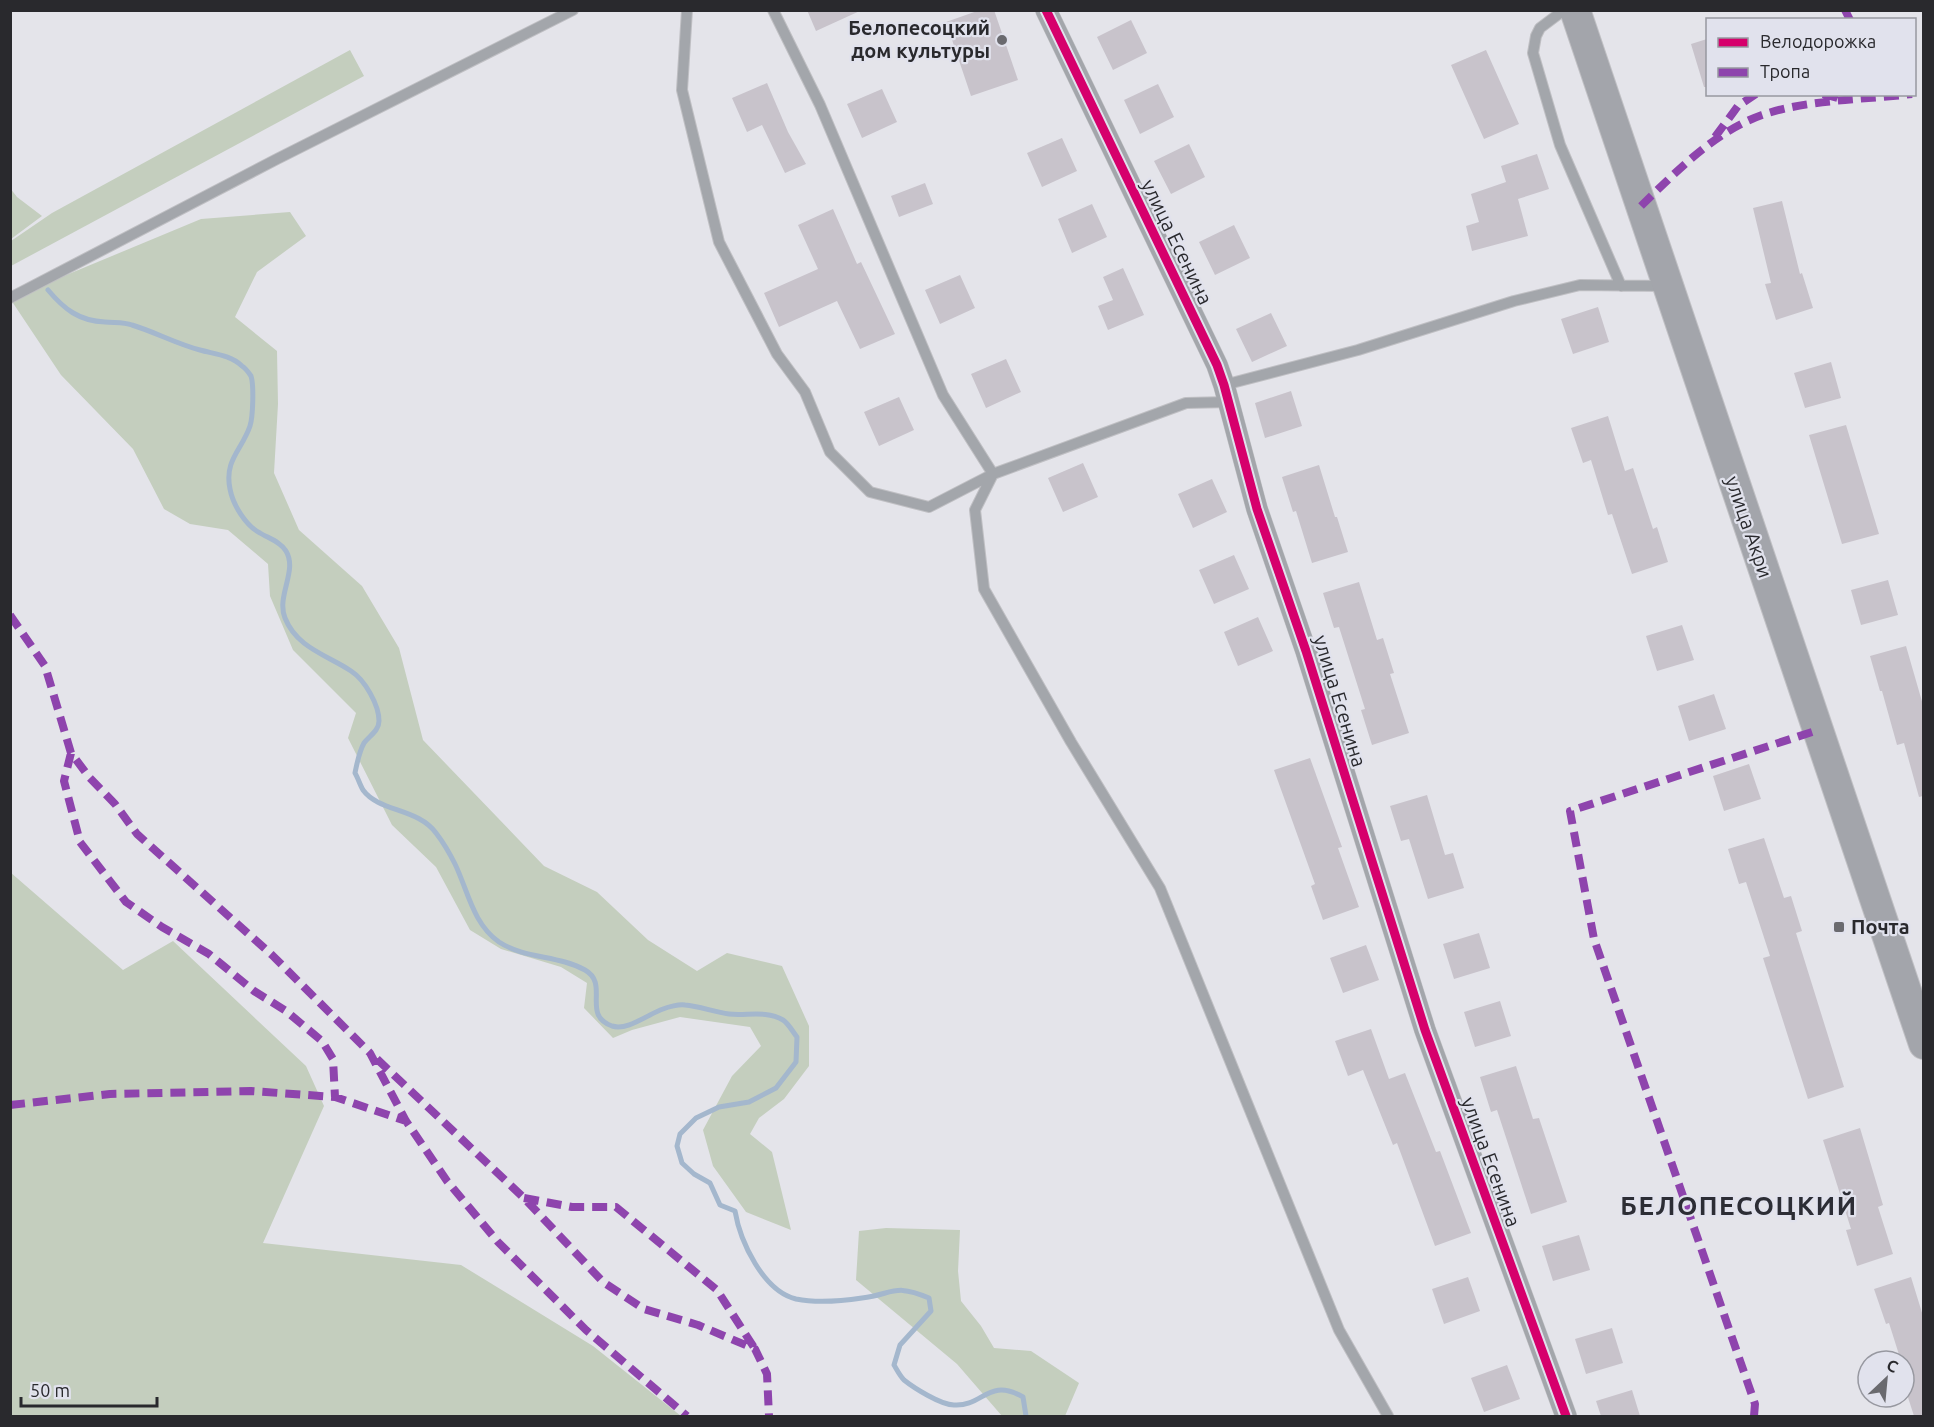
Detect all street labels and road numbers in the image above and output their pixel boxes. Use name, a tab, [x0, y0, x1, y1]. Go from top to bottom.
street label: улица Есенина	[1137, 175, 1218, 308]
street label: улица Акри	[1721, 473, 1778, 581]
street label: улица Есенина	[1310, 632, 1371, 769]
street label: улица Есенина	[1457, 1094, 1526, 1230]

